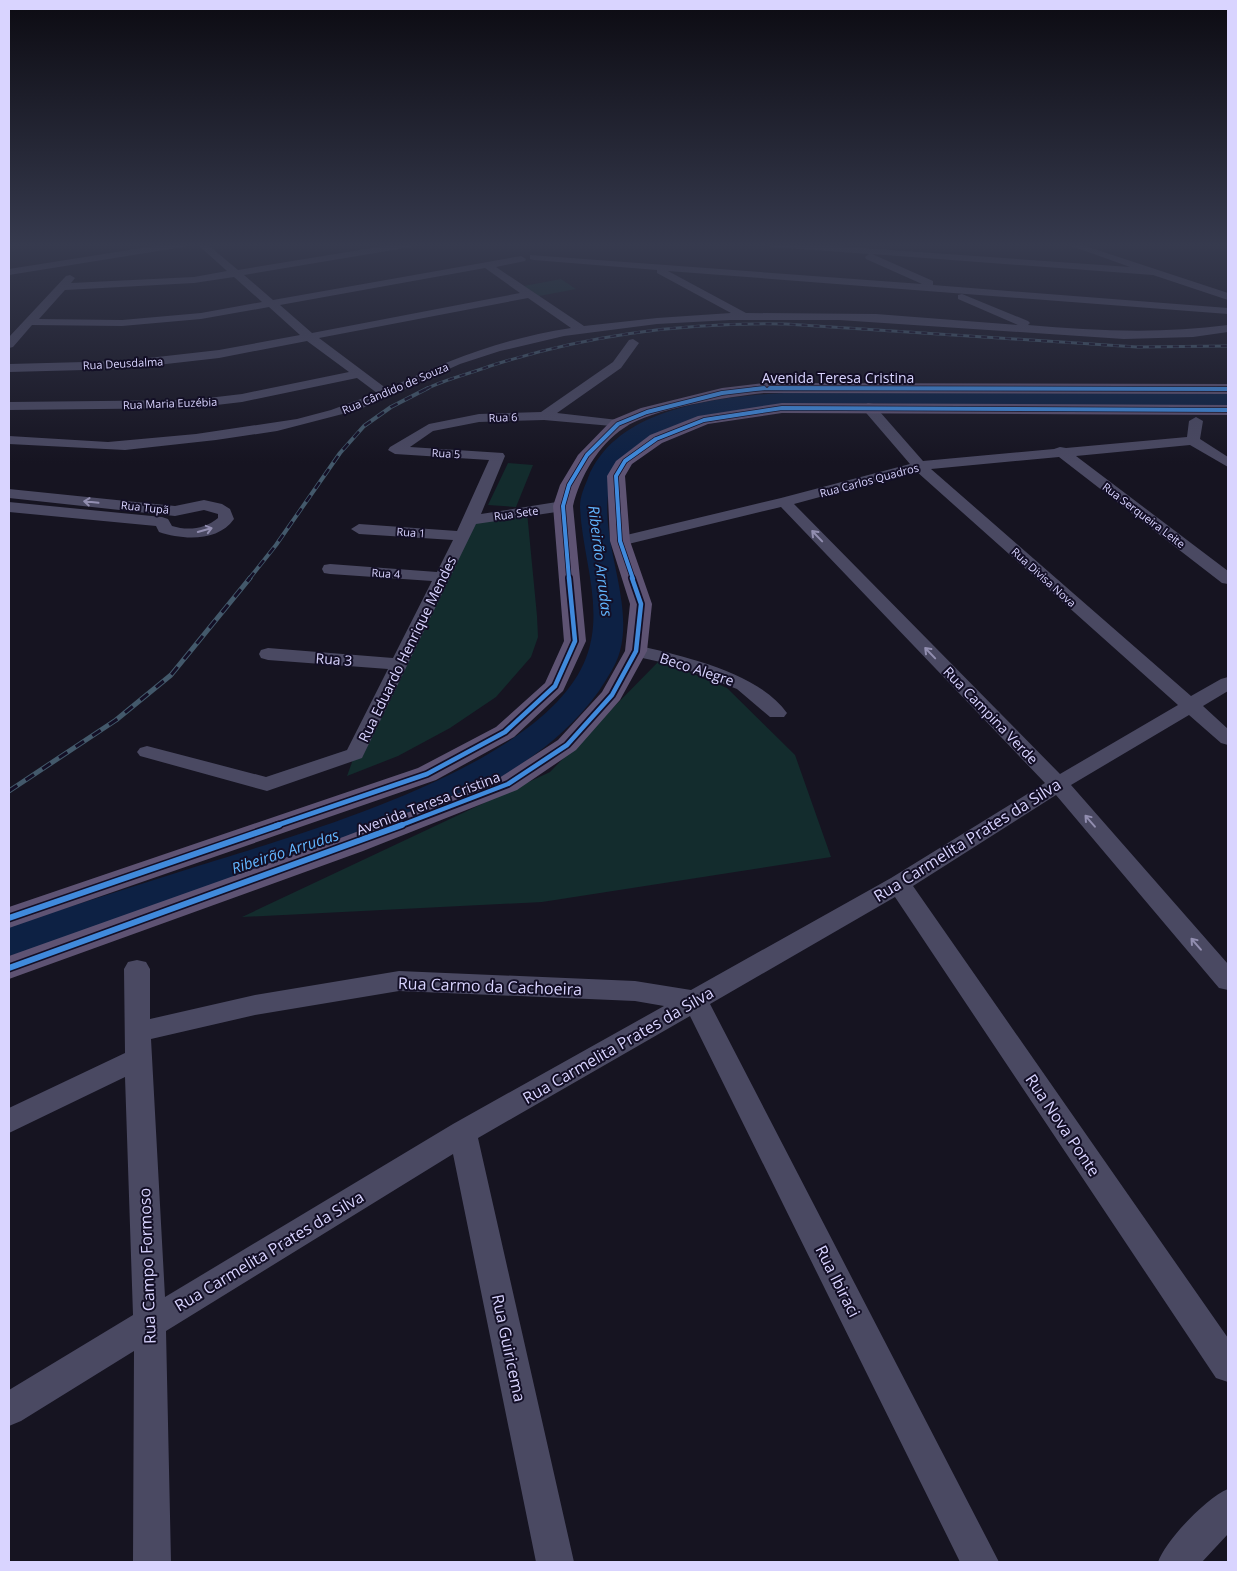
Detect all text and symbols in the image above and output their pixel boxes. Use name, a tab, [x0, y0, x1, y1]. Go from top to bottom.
street label: Rua Deusdalma	[82, 353, 164, 373]
street label: Rua Cândido de Souza	[339, 359, 451, 417]
street label: Avenida Teresa Cristina	[762, 368, 914, 387]
street label: Rua Maria Euzébia	[122, 394, 218, 412]
street label: Rua 6	[488, 409, 518, 425]
street label: Rua 5	[431, 445, 461, 461]
street label: Rua Carlos Quadros	[818, 460, 920, 500]
street label: Rua Serqueira Leite	[1100, 479, 1188, 551]
one-way arrow	[84, 497, 100, 507]
street label: Rua Tupã	[120, 497, 170, 517]
street label: Rua Sete	[493, 502, 539, 524]
water label: Ribeirão Arrudas	[584, 504, 618, 618]
street label: Rua 1	[396, 524, 426, 540]
one-way arrow	[197, 525, 213, 535]
one-way arrow	[811, 530, 823, 543]
street label: Rua Divisa Nova	[1008, 544, 1080, 610]
street label: Rua Eduardo Henrique Mendes	[354, 553, 461, 745]
street label: Rua 4	[371, 565, 402, 582]
one-way arrow	[924, 647, 936, 659]
street label: Rua 3	[315, 648, 353, 670]
street label: Beco Alegre	[657, 648, 737, 690]
street label: Rua Campina Verde	[939, 662, 1043, 768]
street label: Avenida Teresa Cristina	[353, 767, 503, 839]
street label: Rua Carmelita Prates da Silva	[869, 773, 1065, 907]
one-way arrow	[1085, 815, 1096, 828]
water label: Ribeirão Arrudas	[229, 824, 342, 878]
one-way arrow	[1191, 938, 1202, 951]
street label: Rua Carmo da Cachoeira	[398, 972, 582, 1000]
street label: Rua Carmelita Prates da Silva	[519, 981, 717, 1109]
street label: Rua Nova Ponte	[1021, 1069, 1105, 1181]
street label: Rua Carmelita Prates da Silva	[170, 1186, 368, 1316]
street label: Rua Campo Formoso	[133, 1188, 161, 1344]
street label: Rua Ibiraci	[810, 1241, 866, 1321]
street label: Rua Guiricema	[487, 1292, 531, 1404]

